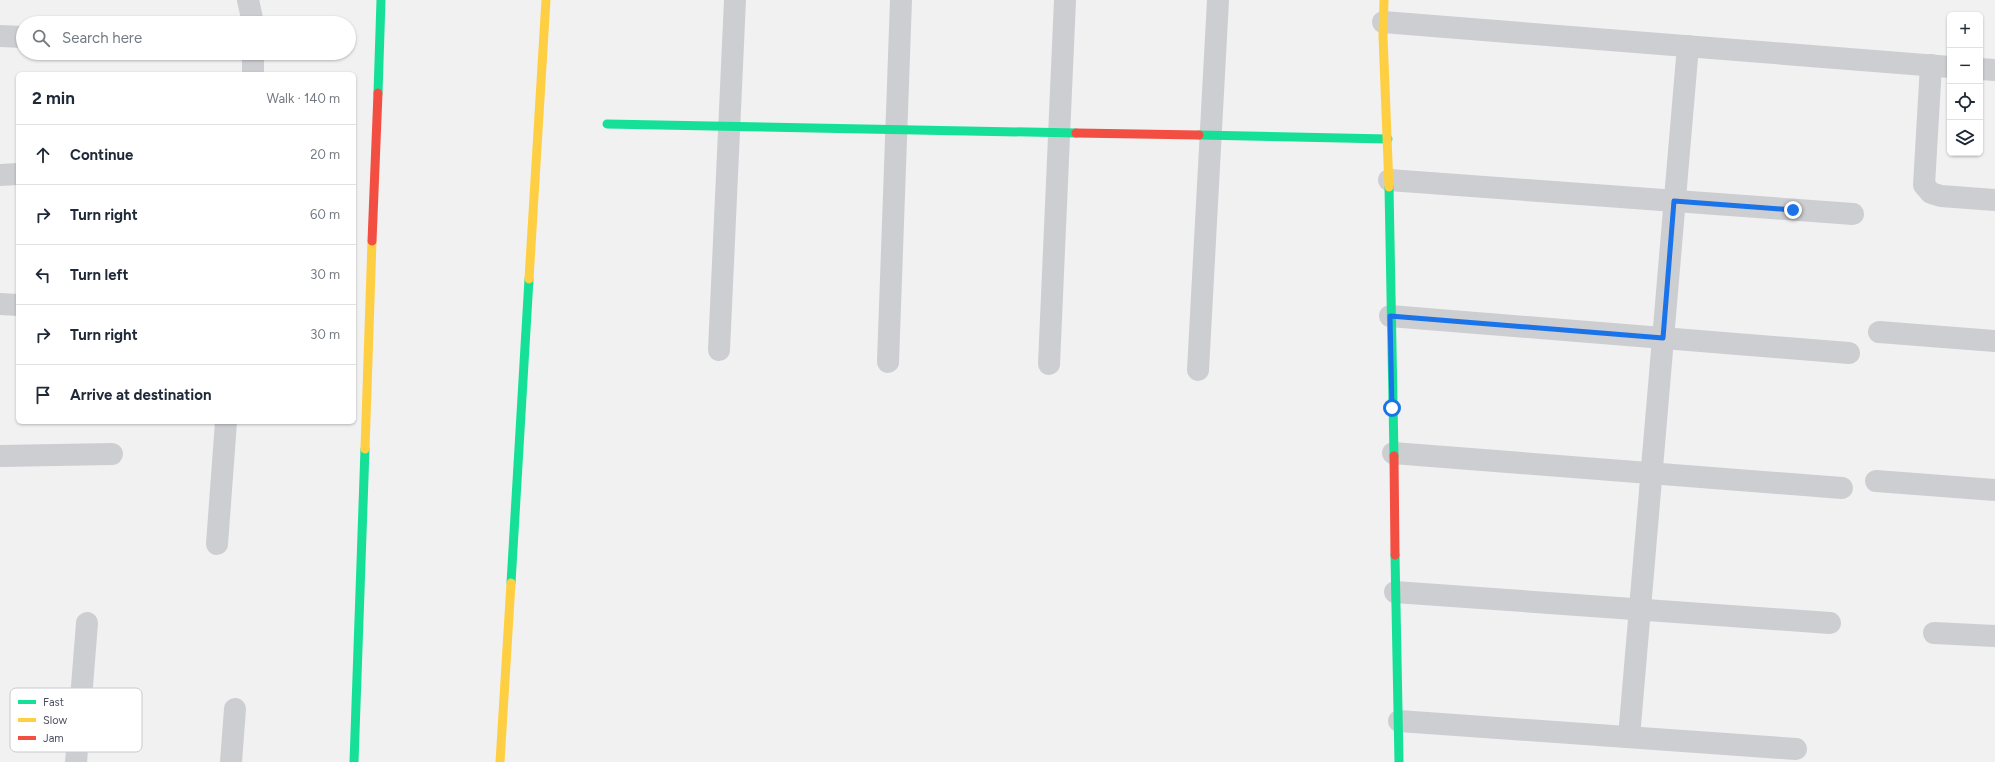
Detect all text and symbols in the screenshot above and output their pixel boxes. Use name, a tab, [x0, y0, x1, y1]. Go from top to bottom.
map controls	[1947, 12, 1983, 156]
button: +	[1947, 12, 1983, 48]
search box	[16, 16, 356, 60]
icon: search	[30, 27, 52, 49]
text: Search here	[62, 29, 142, 47]
button: −	[1947, 48, 1983, 84]
button: locate	[1947, 84, 1983, 120]
text: 2 min	[32, 88, 75, 108]
text: Walk · 140 m	[266, 91, 340, 106]
button: layers	[1947, 120, 1983, 156]
icon: ahead	[32, 144, 54, 166]
text: Continue	[70, 146, 133, 164]
text: 20 m	[310, 147, 340, 162]
route end	[1784, 201, 1802, 219]
icon: right	[32, 204, 54, 226]
text: Turn right	[70, 206, 138, 224]
text: 60 m	[310, 207, 340, 222]
icon: left	[32, 264, 54, 286]
text: Turn left	[70, 266, 128, 284]
text: 30 m	[310, 267, 340, 282]
icon: right	[32, 324, 54, 346]
text: Turn right	[70, 326, 138, 344]
text: 30 m	[310, 327, 340, 342]
icon: arrive	[32, 384, 54, 406]
text: Arrive at destination	[70, 386, 211, 404]
route start	[1383, 399, 1401, 417]
legend	[10, 688, 142, 752]
text: Fast	[43, 696, 64, 709]
text: Slow	[43, 714, 67, 727]
text: Jam	[43, 732, 64, 745]

